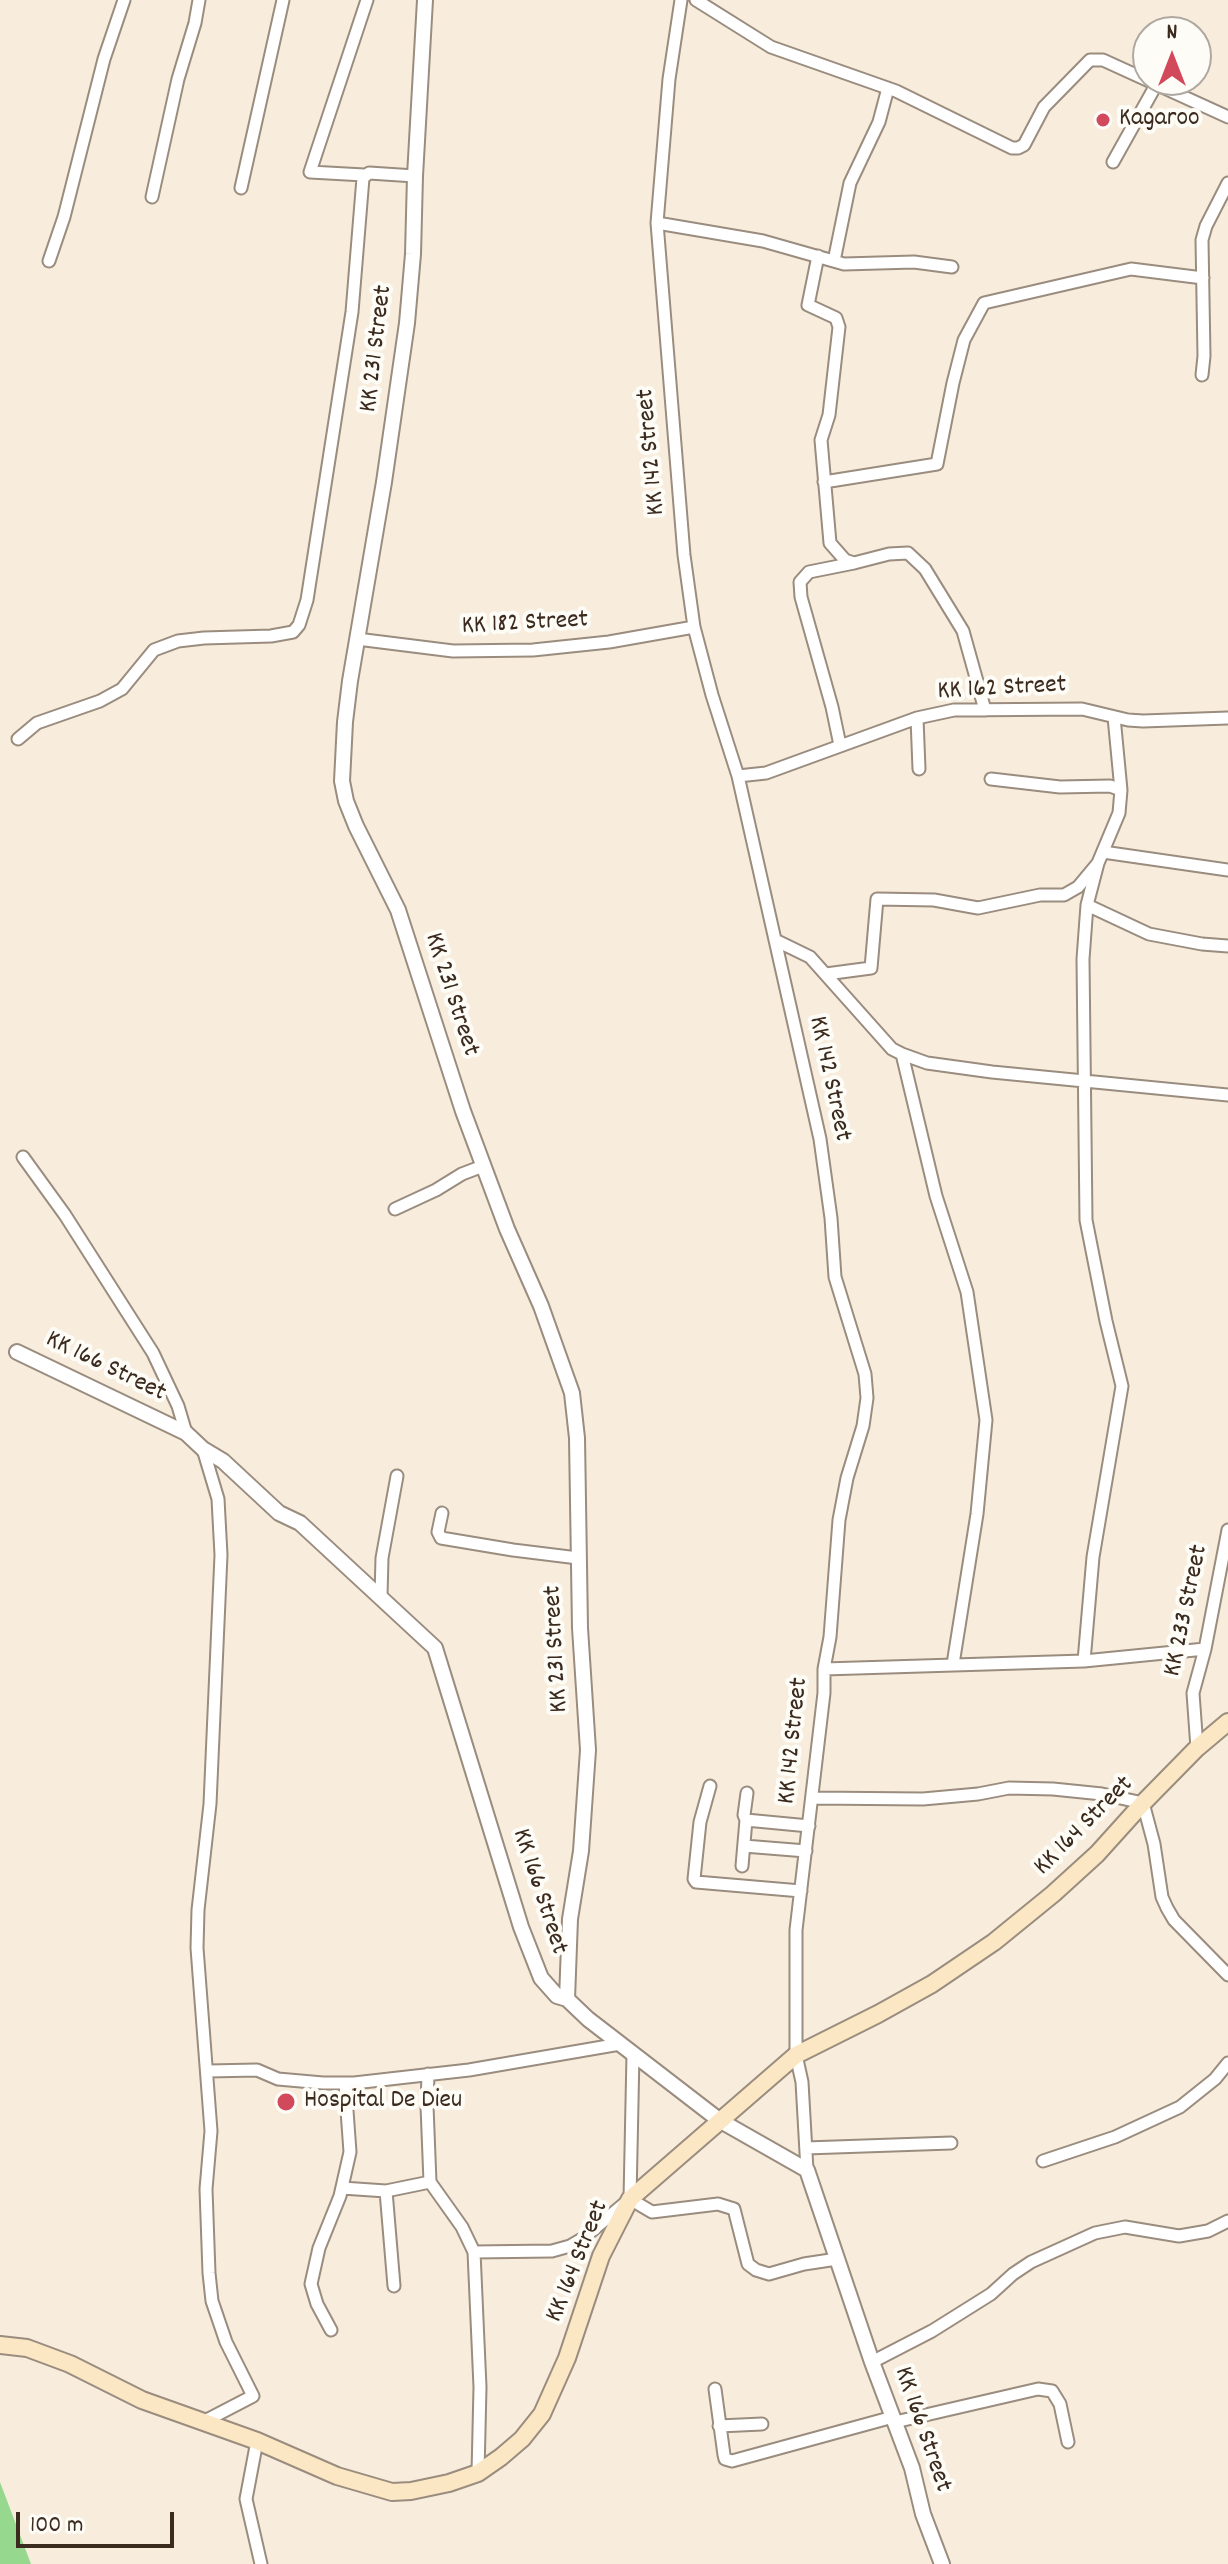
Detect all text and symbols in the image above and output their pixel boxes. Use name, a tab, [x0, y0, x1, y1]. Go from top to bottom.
north arrow	[1132, 16, 1212, 96]
text: N	[1167, 18, 1177, 49]
place label: Kagaroo	[1119, 104, 1200, 136]
marker: Kagaroo	[1094, 111, 1112, 129]
street label: KK 231 Street	[355, 284, 401, 414]
street label: KK 142 Street	[632, 387, 674, 517]
street label: KK 182 Street	[461, 606, 589, 644]
street label: KK 162 Street	[937, 671, 1067, 709]
street label: KK 231 Street	[415, 929, 485, 1061]
street label: KK 142 Street	[800, 1014, 856, 1144]
street label: KK 166 Street	[40, 1325, 170, 1411]
street label: KK 233 Street	[1159, 1542, 1217, 1680]
street label: KK 231 Street	[539, 1584, 577, 1714]
street label: KK 142 Street	[773, 1676, 817, 1806]
street label: KK 164 Street	[1029, 1771, 1141, 1883]
street label: KK 166 Street	[503, 1825, 573, 1959]
place label: Hospital De Dieu	[304, 2086, 462, 2118]
marker: Hospital De Dieu	[275, 2091, 297, 2113]
street label: KK 164 Street	[540, 2197, 618, 2327]
street label: KK 166 Street	[885, 2363, 957, 2497]
scale bar	[20, 2496, 178, 2546]
text: 100 m	[30, 2509, 83, 2543]

